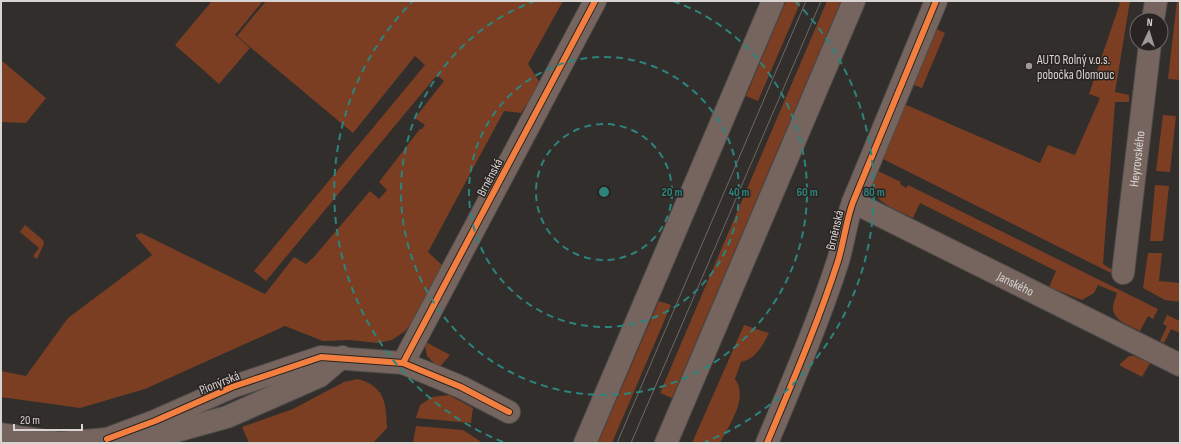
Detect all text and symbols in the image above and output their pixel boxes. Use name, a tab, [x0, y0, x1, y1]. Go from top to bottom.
north arrow	[1129, 12, 1169, 52]
text: N	[1146, 16, 1153, 29]
place label: AUTO Rolný v.o.s. pobočka Olomouc	[1036, 52, 1114, 83]
marker: AUTO Rolný v.o.s. pobočka Olomouc	[1024, 61, 1034, 71]
street label: Heyrovského	[1126, 130, 1149, 188]
street label: Brněnská	[473, 156, 506, 199]
centre of rings	[597, 185, 611, 199]
text: 20 m	[662, 185, 682, 200]
text: 40 m	[728, 185, 750, 200]
text: 60 m	[796, 185, 818, 200]
text: 80 m	[863, 185, 885, 200]
street label: Brněnská	[823, 209, 847, 252]
street label: Janského	[994, 268, 1036, 300]
street label: Pionýrská	[197, 368, 242, 398]
scale bar	[14, 406, 82, 432]
text: 20 m	[20, 413, 40, 428]

